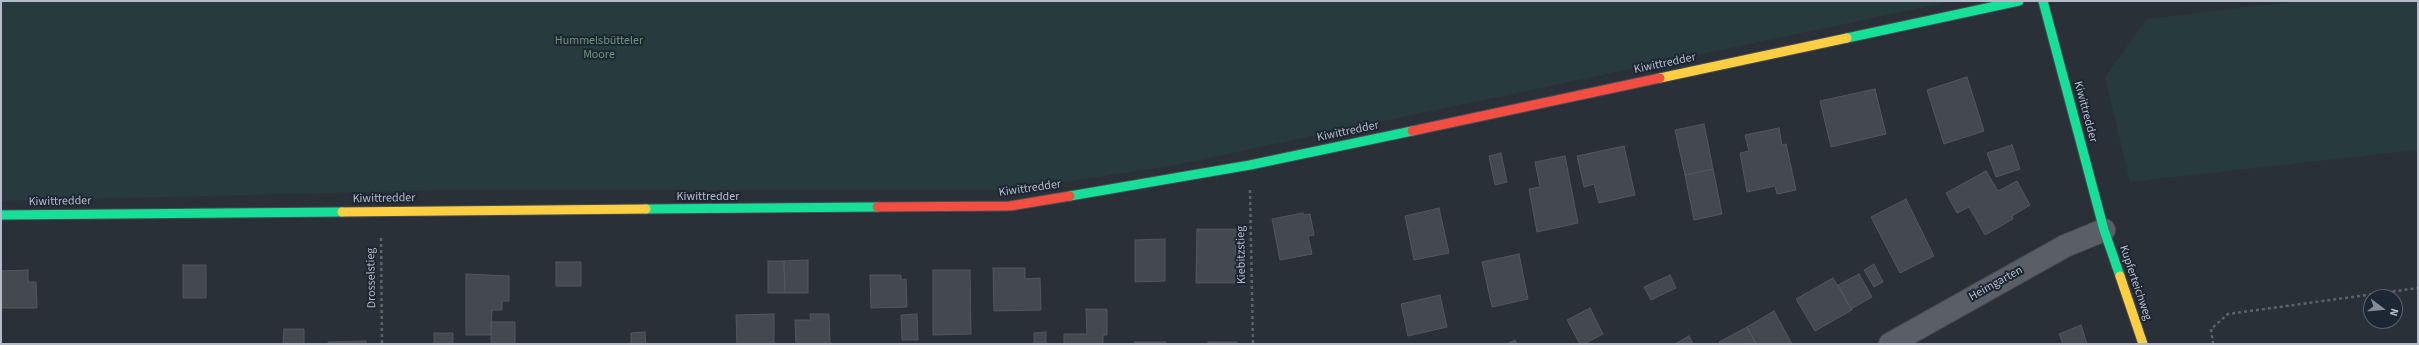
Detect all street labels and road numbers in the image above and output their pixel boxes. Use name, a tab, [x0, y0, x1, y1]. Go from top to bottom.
street label: Kiwittredder	[1633, 50, 1697, 78]
street label: Kiwittredder	[2070, 80, 2100, 144]
street label: Kiwittredder	[1316, 118, 1380, 146]
street label: Kiwittredder	[998, 178, 1062, 200]
street label: Kiwittredder	[677, 190, 739, 204]
street label: Kiwittredder	[352, 191, 416, 207]
street label: Kiwittredder	[28, 194, 92, 210]
street label: Kiebitzstieg	[1234, 226, 1250, 284]
street label: Kupferteichweg	[2115, 243, 2155, 323]
street label: Drosselstieg	[364, 248, 380, 308]
street label: Heimgarten	[1967, 263, 2025, 305]

